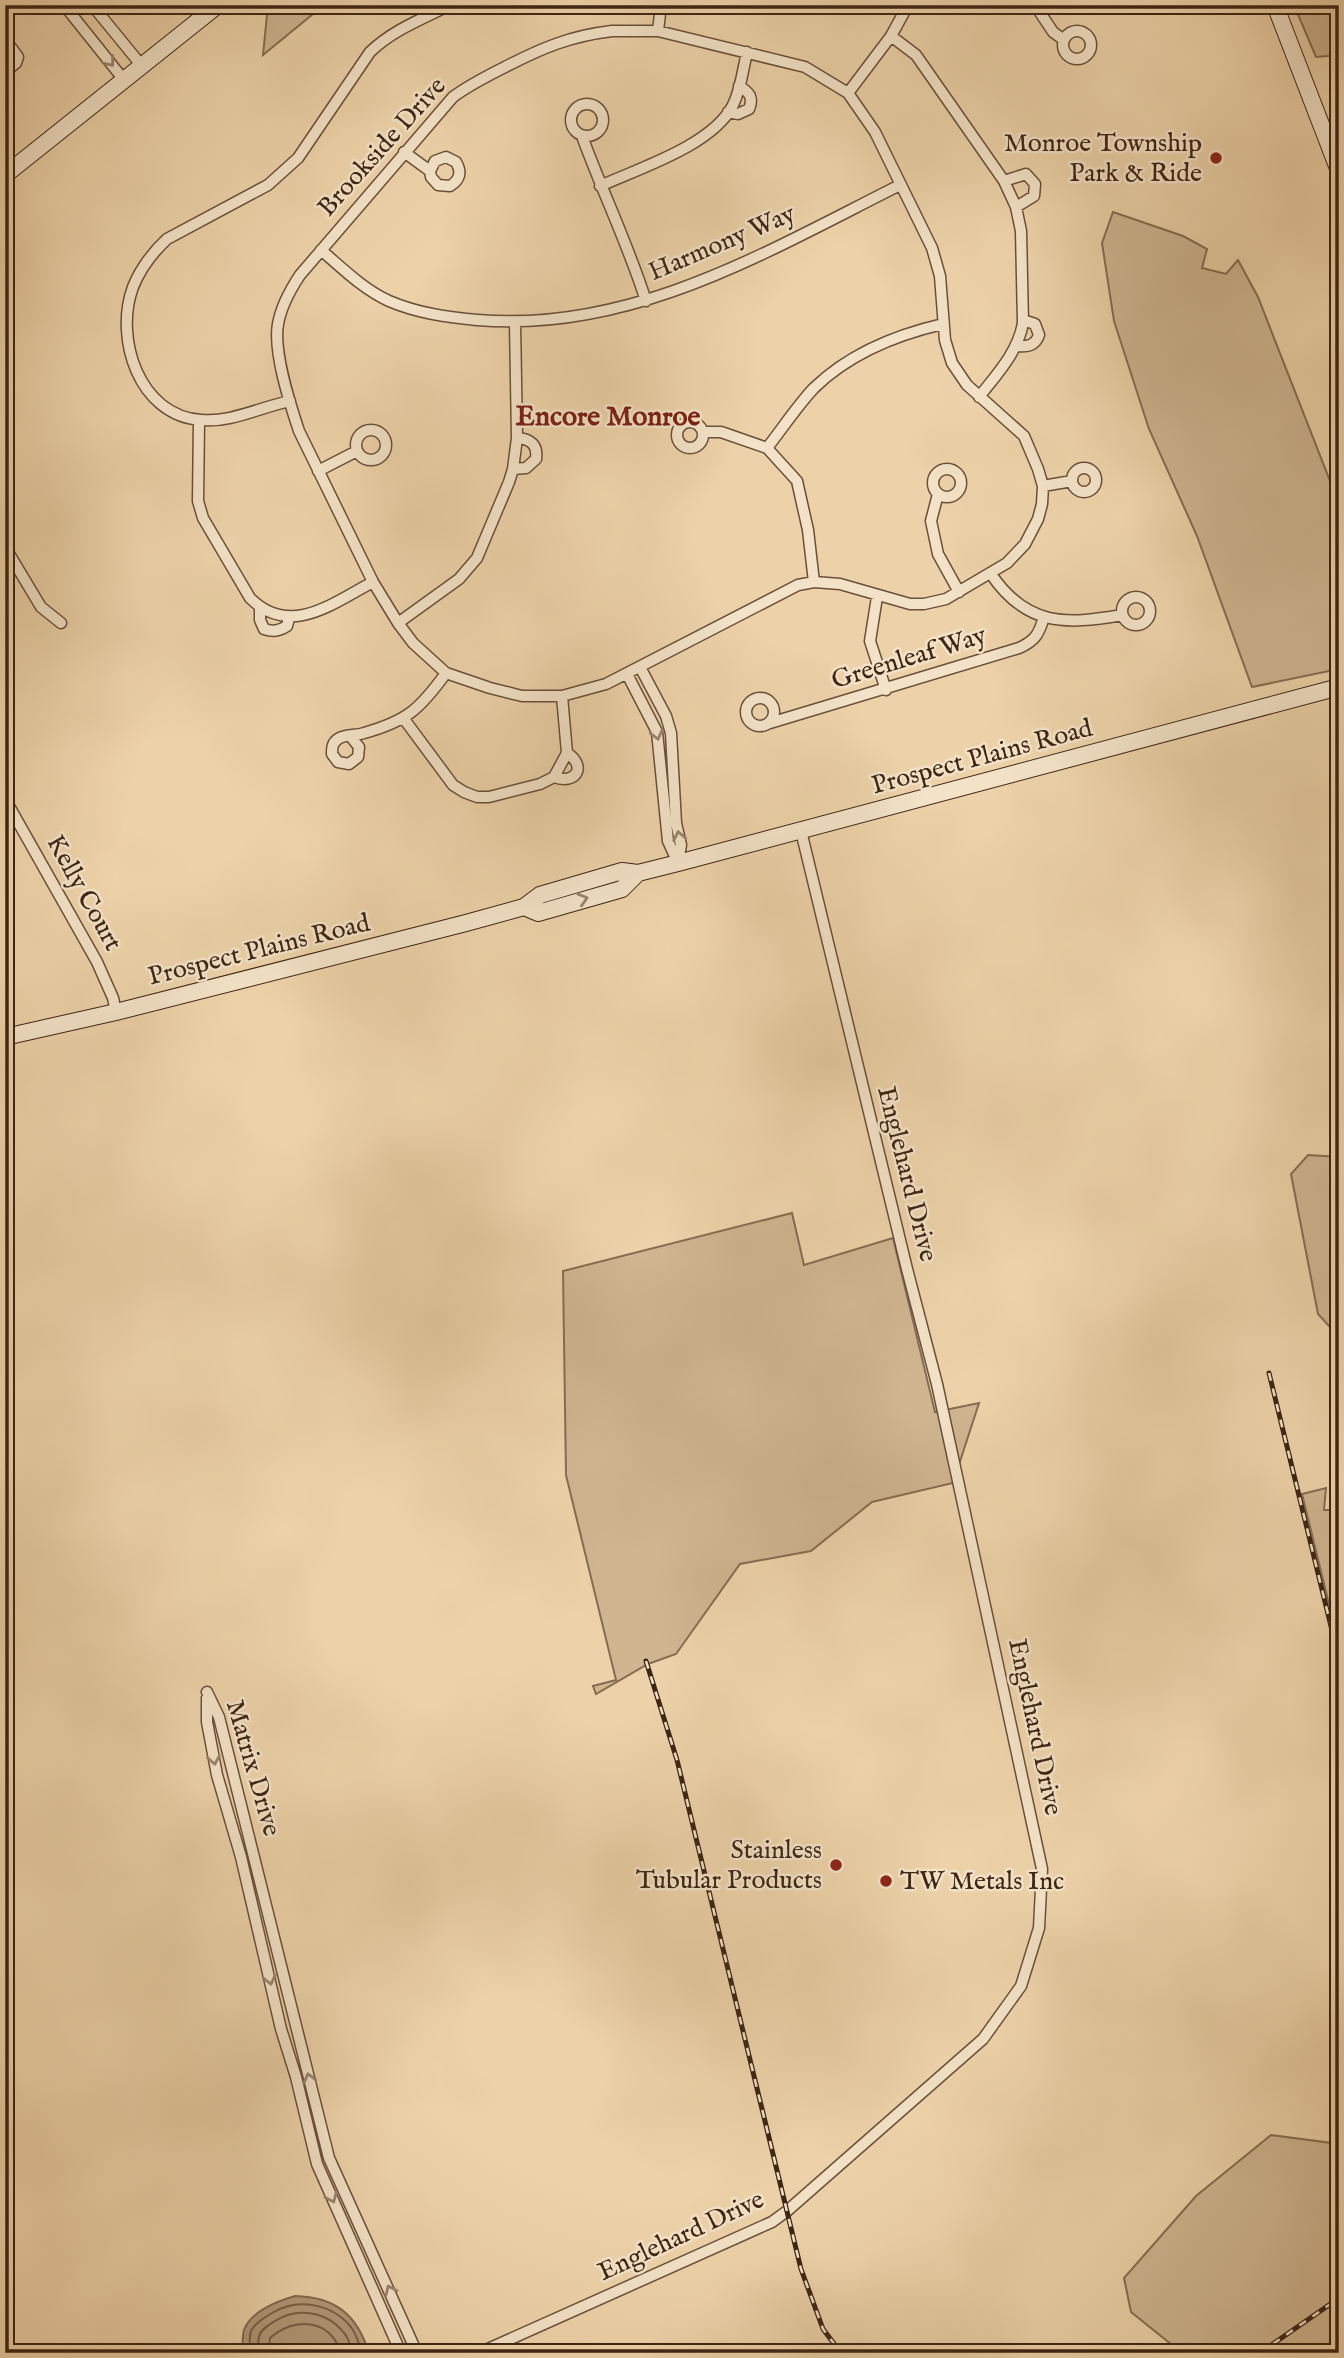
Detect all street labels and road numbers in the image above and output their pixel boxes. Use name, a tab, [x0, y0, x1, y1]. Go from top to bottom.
street label: Brookside Drive	[311, 70, 453, 224]
street label: Harmony Way	[644, 197, 800, 289]
street label: Greenleaf Way	[828, 619, 991, 697]
street label: Prospect Plains Road	[868, 712, 1096, 802]
street label: Kelly Court	[39, 829, 129, 957]
street label: Prospect Plains Road	[145, 906, 373, 994]
street label: Englehard Drive	[869, 1083, 945, 1265]
street label: Englehard Drive	[1000, 1636, 1070, 1818]
street label: Matrix Drive	[218, 1696, 288, 1840]
street label: Englehard Drive	[593, 2183, 769, 2289]

